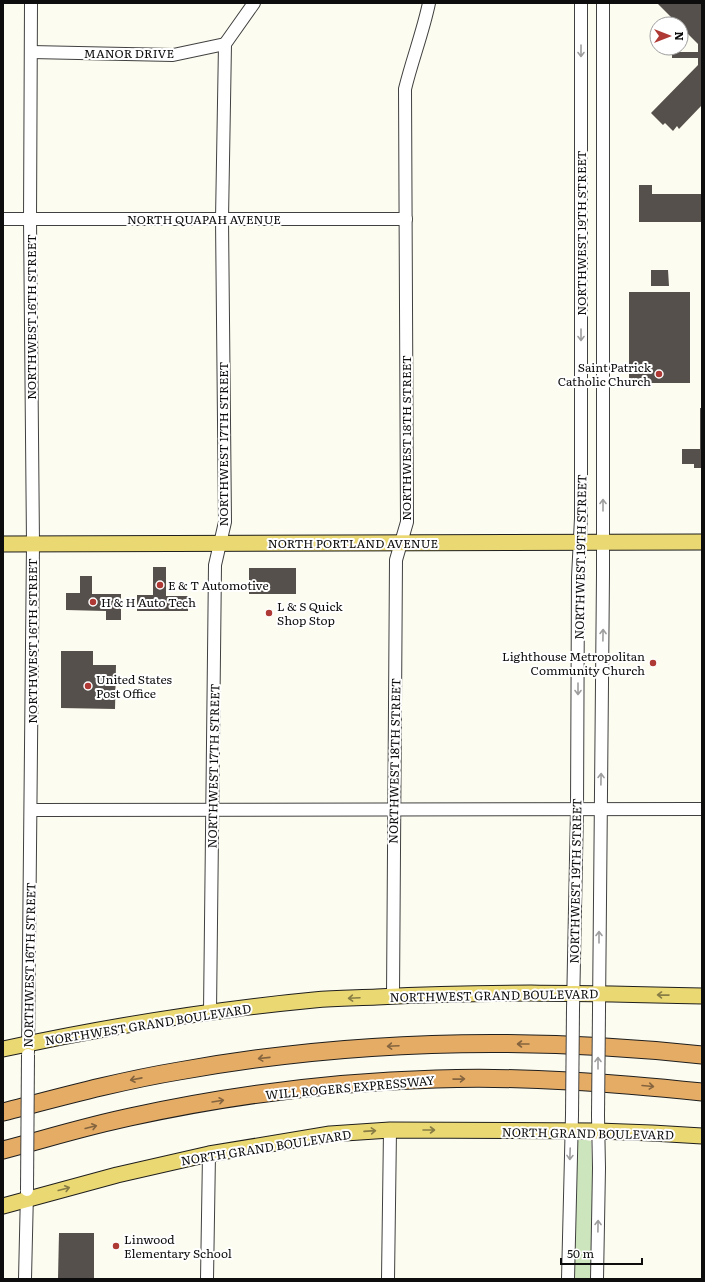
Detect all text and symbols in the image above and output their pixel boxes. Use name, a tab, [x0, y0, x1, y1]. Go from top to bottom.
north arrow	[649, 16, 689, 56]
text: N	[672, 31, 688, 41]
street label: MANOR DRIVE	[84, 44, 174, 62]
one-way arrow	[577, 44, 585, 57]
street label: NORTHWEST 19TH STREET	[572, 150, 590, 316]
street label: NORTH QUAPAH AVENUE	[127, 210, 281, 228]
street label: NORTHWEST 16TH STREET	[22, 234, 40, 400]
one-way arrow	[577, 328, 585, 341]
street label: NORTHWEST 18TH STREET	[397, 355, 415, 521]
place label: Saint Patrick Catholic Church	[558, 358, 652, 390]
street label: NORTHWEST 17TH STREET	[214, 361, 232, 526]
marker: Saint Patrick Catholic Church	[654, 369, 664, 379]
street label: NORTHWEST 19TH STREET	[570, 474, 590, 640]
one-way arrow	[599, 499, 607, 512]
street label: NORTH PORTLAND AVENUE	[268, 534, 439, 552]
street label: NORTHWEST 16TH STREET	[23, 558, 41, 724]
place label: E & T Automotive	[168, 576, 269, 594]
marker: E & T Automotive	[155, 580, 165, 590]
place label: H & H Auto Tech	[101, 593, 196, 611]
marker: H & H Auto Tech	[88, 597, 98, 607]
place label: L & S Quick Shop Stop	[277, 597, 343, 629]
marker: L & S Quick Shop Stop	[264, 608, 274, 618]
one-way arrow	[599, 629, 606, 642]
place label: Lighthouse Metropolitan Community Church	[502, 647, 645, 679]
marker: Lighthouse Metropolitan Community Church	[648, 658, 658, 668]
place label: United States Post Office	[96, 670, 173, 702]
street label: NORTHWEST 18TH STREET	[384, 678, 404, 844]
marker: United States Post Office	[83, 681, 93, 691]
one-way arrow	[574, 682, 582, 695]
street label: NORTHWEST 17TH STREET	[203, 683, 223, 849]
one-way arrow	[597, 773, 605, 786]
street label: NORTHWEST 19TH STREET	[565, 798, 585, 964]
street label: NORTHWEST 16TH STREET	[19, 882, 39, 1048]
one-way arrow	[595, 931, 603, 944]
street label: NORTHWEST GRAND BOULEVARD	[389, 984, 599, 1006]
one-way arrow	[657, 991, 670, 999]
one-way arrow	[348, 994, 361, 1002]
street label: NORTHWEST GRAND BOULEVARD	[43, 999, 253, 1049]
one-way arrow	[517, 1040, 530, 1048]
one-way arrow	[387, 1043, 400, 1050]
one-way arrow	[258, 1054, 271, 1061]
one-way arrow	[594, 1057, 602, 1070]
street label: WILL ROGERS EXPRESSWAY	[265, 1071, 436, 1103]
one-way arrow	[452, 1075, 465, 1083]
one-way arrow	[130, 1076, 143, 1084]
one-way arrow	[641, 1083, 654, 1090]
one-way arrow	[211, 1097, 224, 1105]
street label: NORTH GRAND BOULEVARD	[502, 1122, 674, 1144]
one-way arrow	[84, 1123, 97, 1130]
street label: NORTH GRAND BOULEVARD	[180, 1125, 352, 1169]
one-way arrow	[422, 1126, 435, 1134]
one-way arrow	[363, 1128, 376, 1135]
one-way arrow	[567, 1147, 574, 1160]
one-way arrow	[57, 1185, 70, 1192]
one-way arrow	[594, 1220, 602, 1233]
place label: Linwood Elementary School	[124, 1230, 232, 1262]
scale bar	[561, 1240, 642, 1266]
marker: Linwood Elementary School	[111, 1241, 121, 1251]
text: 50 m	[567, 1244, 594, 1262]

